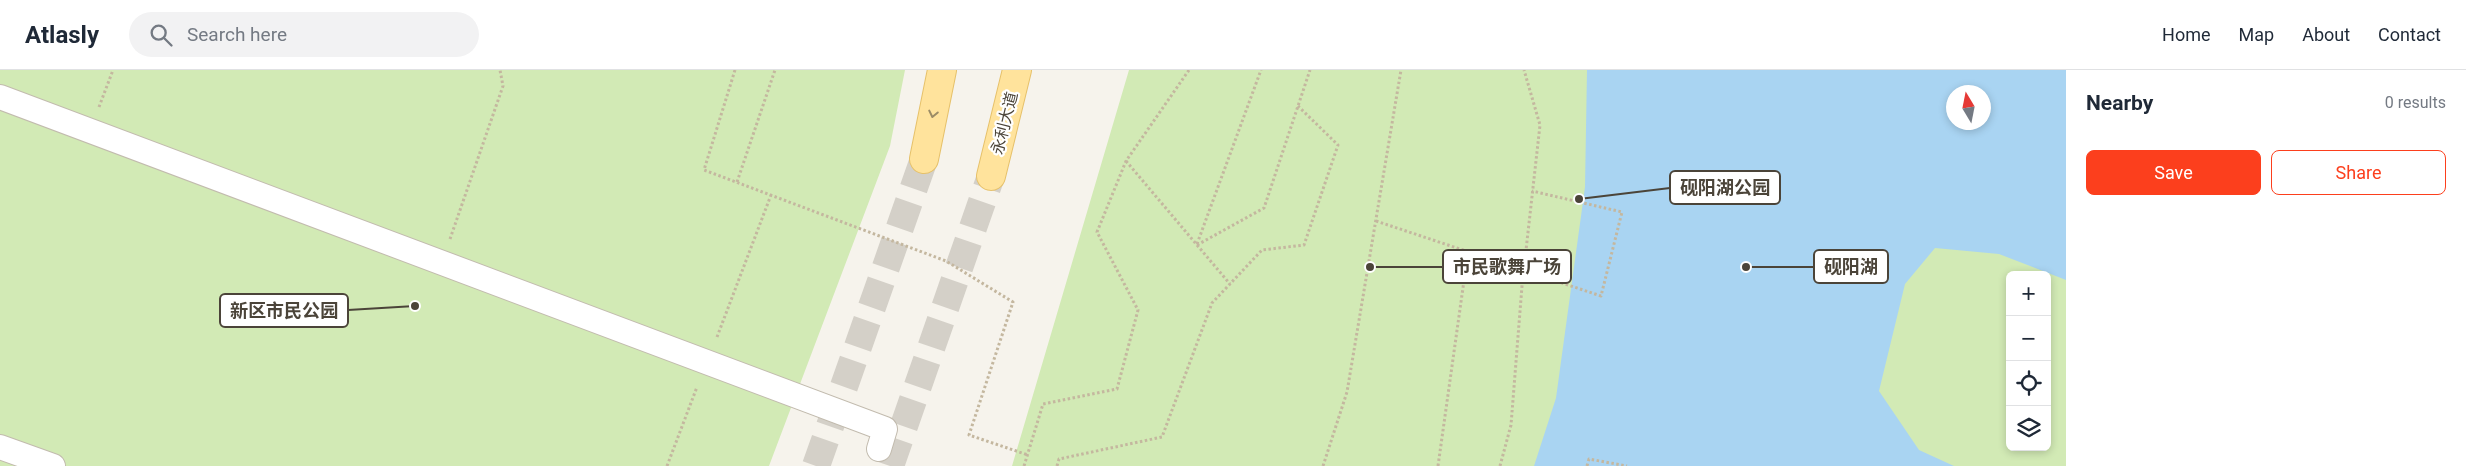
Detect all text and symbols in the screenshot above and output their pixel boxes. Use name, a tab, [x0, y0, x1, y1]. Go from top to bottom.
search box	[129, 12, 479, 57]
text: Atlasly	[25, 21, 99, 49]
icon: search	[147, 21, 175, 49]
text: Search here	[187, 23, 287, 46]
text: Home	[2162, 24, 2211, 45]
text: Map	[2239, 24, 2274, 45]
text: About	[2302, 24, 2350, 45]
text: Contact	[2378, 24, 2441, 45]
north arrow	[1946, 85, 1991, 130]
street label: 永利大道	[988, 90, 1021, 156]
text: Nearby	[2086, 91, 2153, 115]
text: 0 results	[2385, 93, 2446, 112]
one-way arrow	[928, 110, 939, 119]
button: Save	[2086, 150, 2261, 195]
button: Share	[2271, 150, 2446, 195]
callout: 砚阳湖公园	[1670, 171, 1780, 204]
text: 砚阳湖公园	[1680, 177, 1770, 198]
callout: 市民歌舞广场	[1443, 250, 1571, 283]
callout: 砚阳湖	[1814, 250, 1888, 283]
text: 市民歌舞广场	[1453, 256, 1561, 277]
text: 砚阳湖	[1824, 256, 1878, 277]
map controls	[2006, 271, 2051, 451]
button: +	[2006, 271, 2051, 316]
callout: 新区市民公园	[220, 294, 348, 327]
text: 新区市民公园	[230, 300, 338, 321]
button: −	[2006, 316, 2051, 361]
button: locate	[2006, 361, 2051, 406]
button: layers	[2006, 406, 2051, 451]

